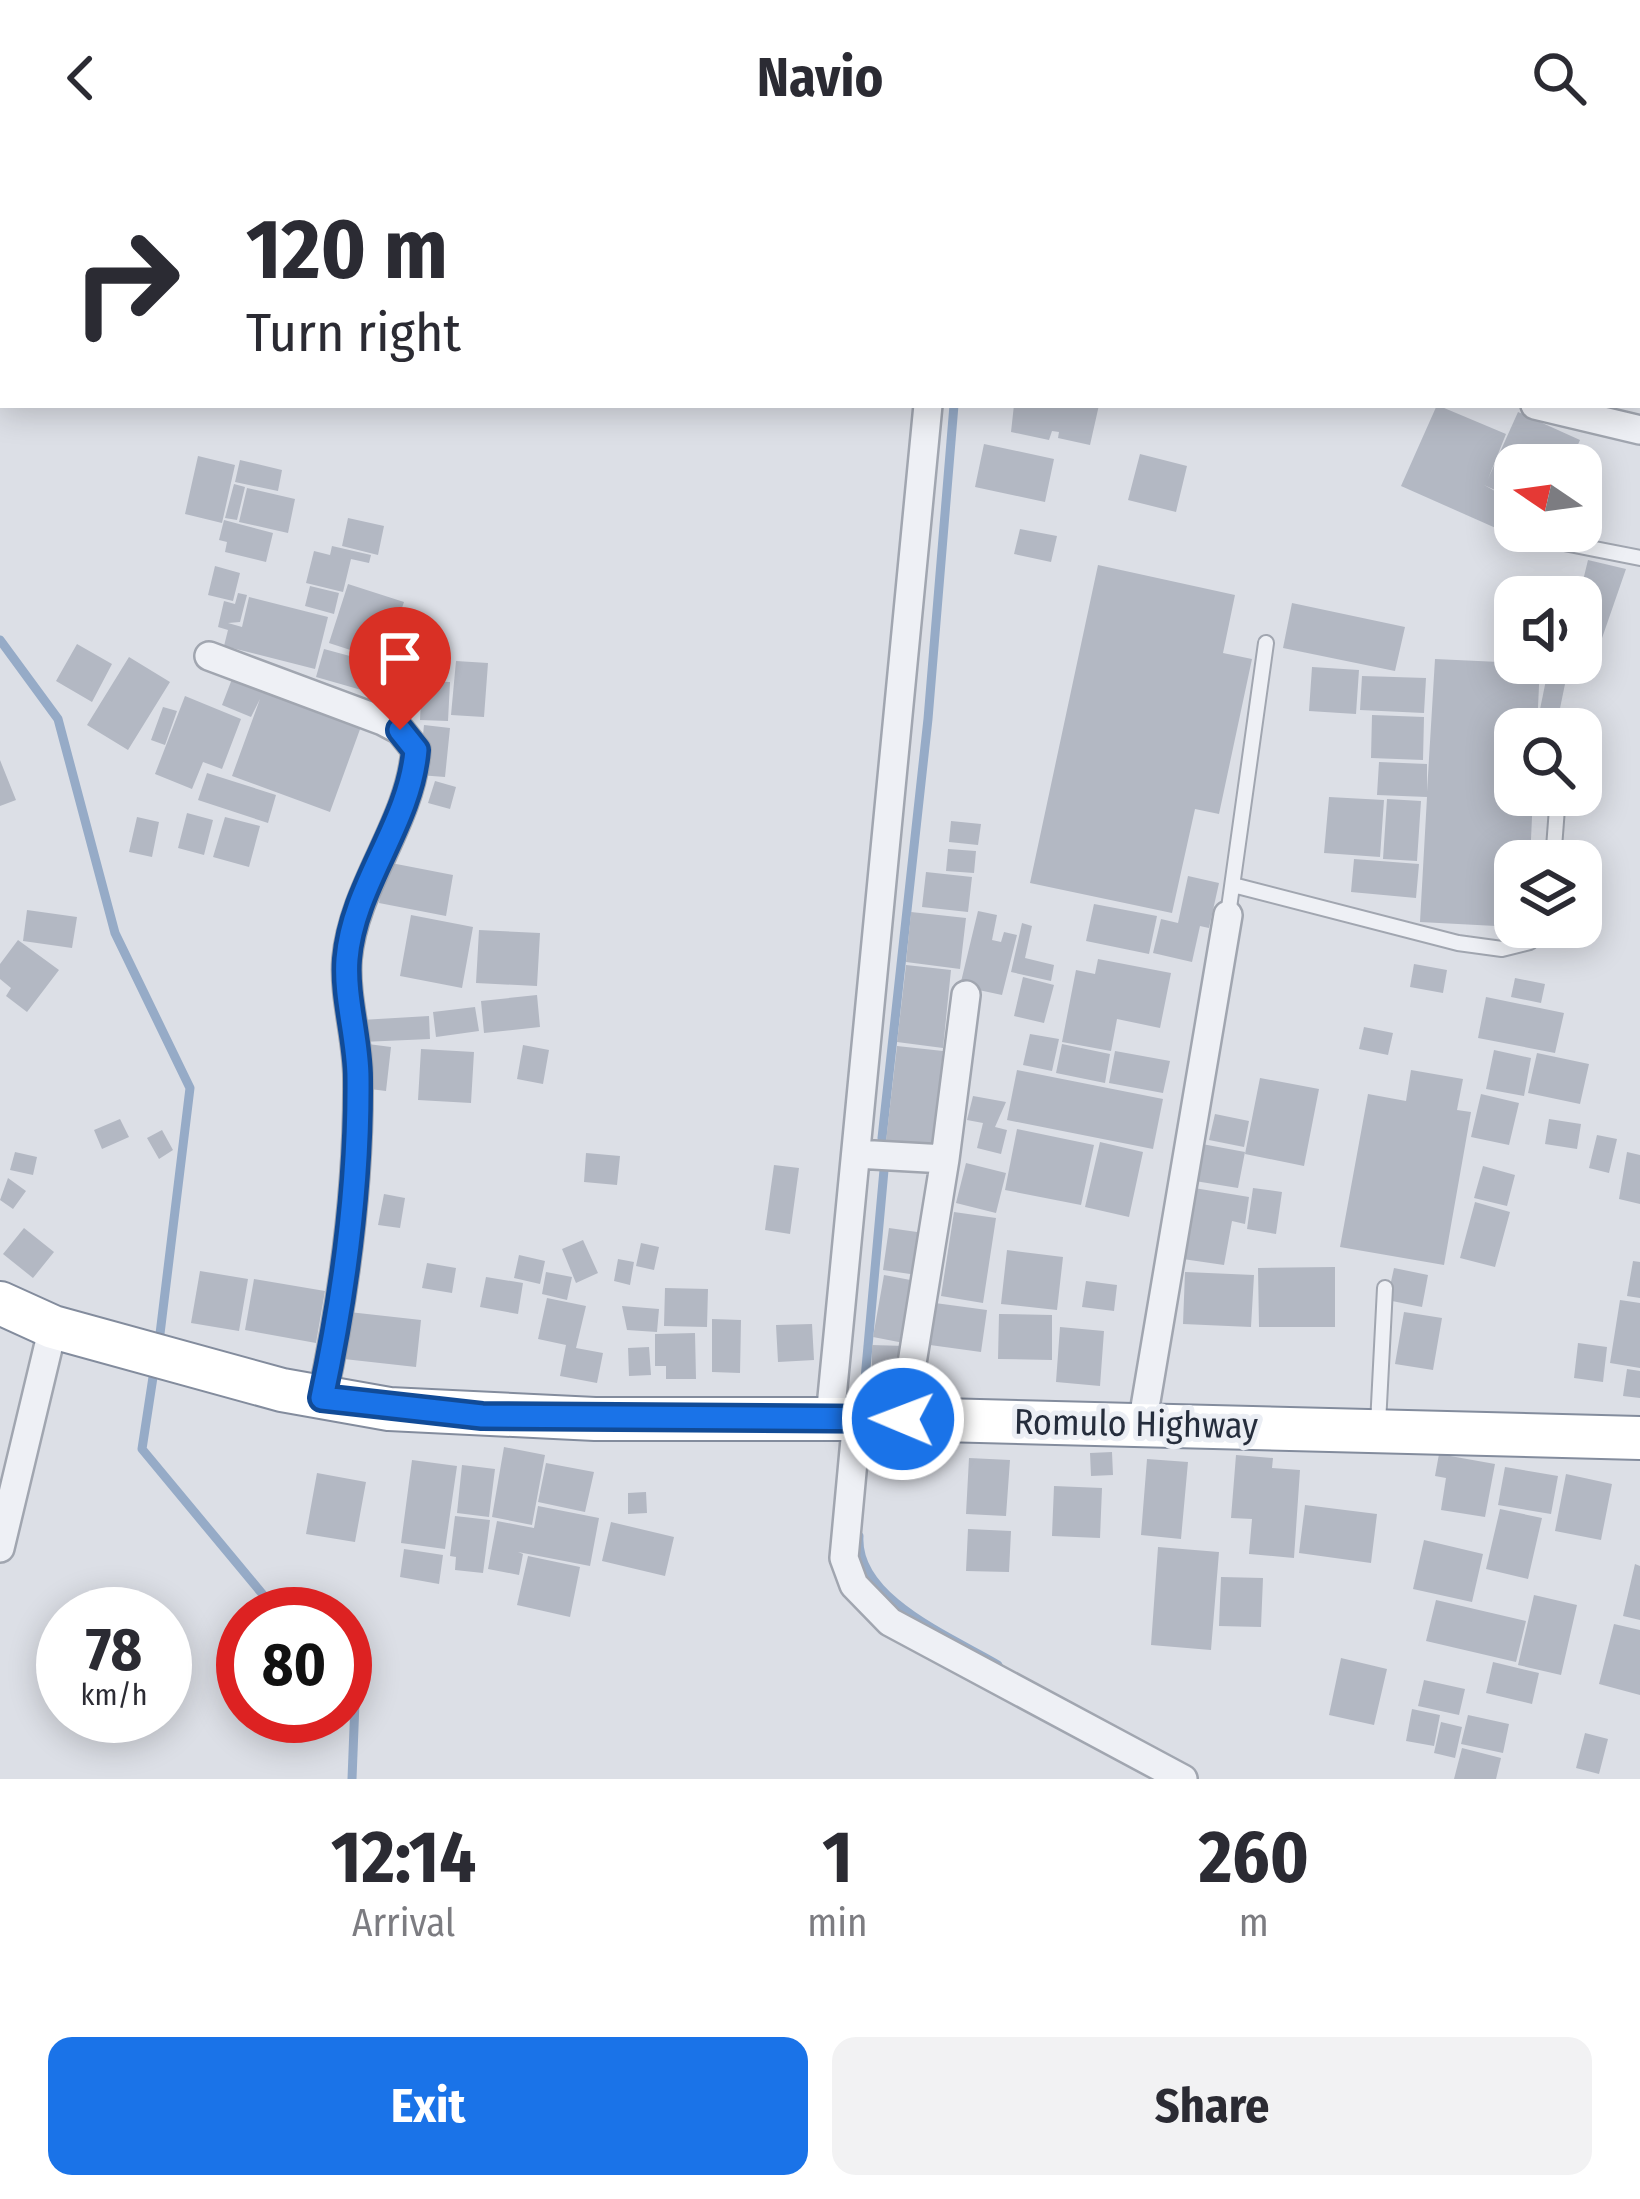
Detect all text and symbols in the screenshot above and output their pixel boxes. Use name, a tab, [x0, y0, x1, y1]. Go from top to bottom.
icon: back	[48, 45, 114, 111]
icon: search	[1526, 45, 1592, 111]
text: Navio	[757, 46, 883, 110]
text: 120 m	[246, 199, 448, 300]
icon: right	[48, 204, 204, 360]
text: Turn right	[246, 301, 461, 365]
north arrow	[1494, 444, 1602, 552]
map controls	[1494, 444, 1602, 948]
button: sound	[1494, 576, 1602, 684]
pin	[349, 607, 451, 730]
icon: arrive	[367, 625, 433, 691]
button: search	[1494, 708, 1602, 816]
button: layers	[1494, 840, 1602, 948]
position arrow	[840, 1356, 966, 1482]
street label: Romulo Highway	[1013, 1400, 1259, 1448]
speed limit sign: 80	[216, 1587, 372, 1743]
text: 78	[86, 1614, 142, 1686]
text: km/h	[81, 1677, 147, 1713]
text: 12:14	[331, 1815, 476, 1901]
text: 1	[822, 1815, 853, 1901]
text: 260	[1199, 1815, 1309, 1901]
text: Arrival	[352, 1900, 455, 1946]
text: min	[807, 1900, 868, 1946]
text: m	[1239, 1900, 1269, 1946]
button: Exit	[48, 2037, 808, 2175]
button: Share	[832, 2037, 1592, 2175]

